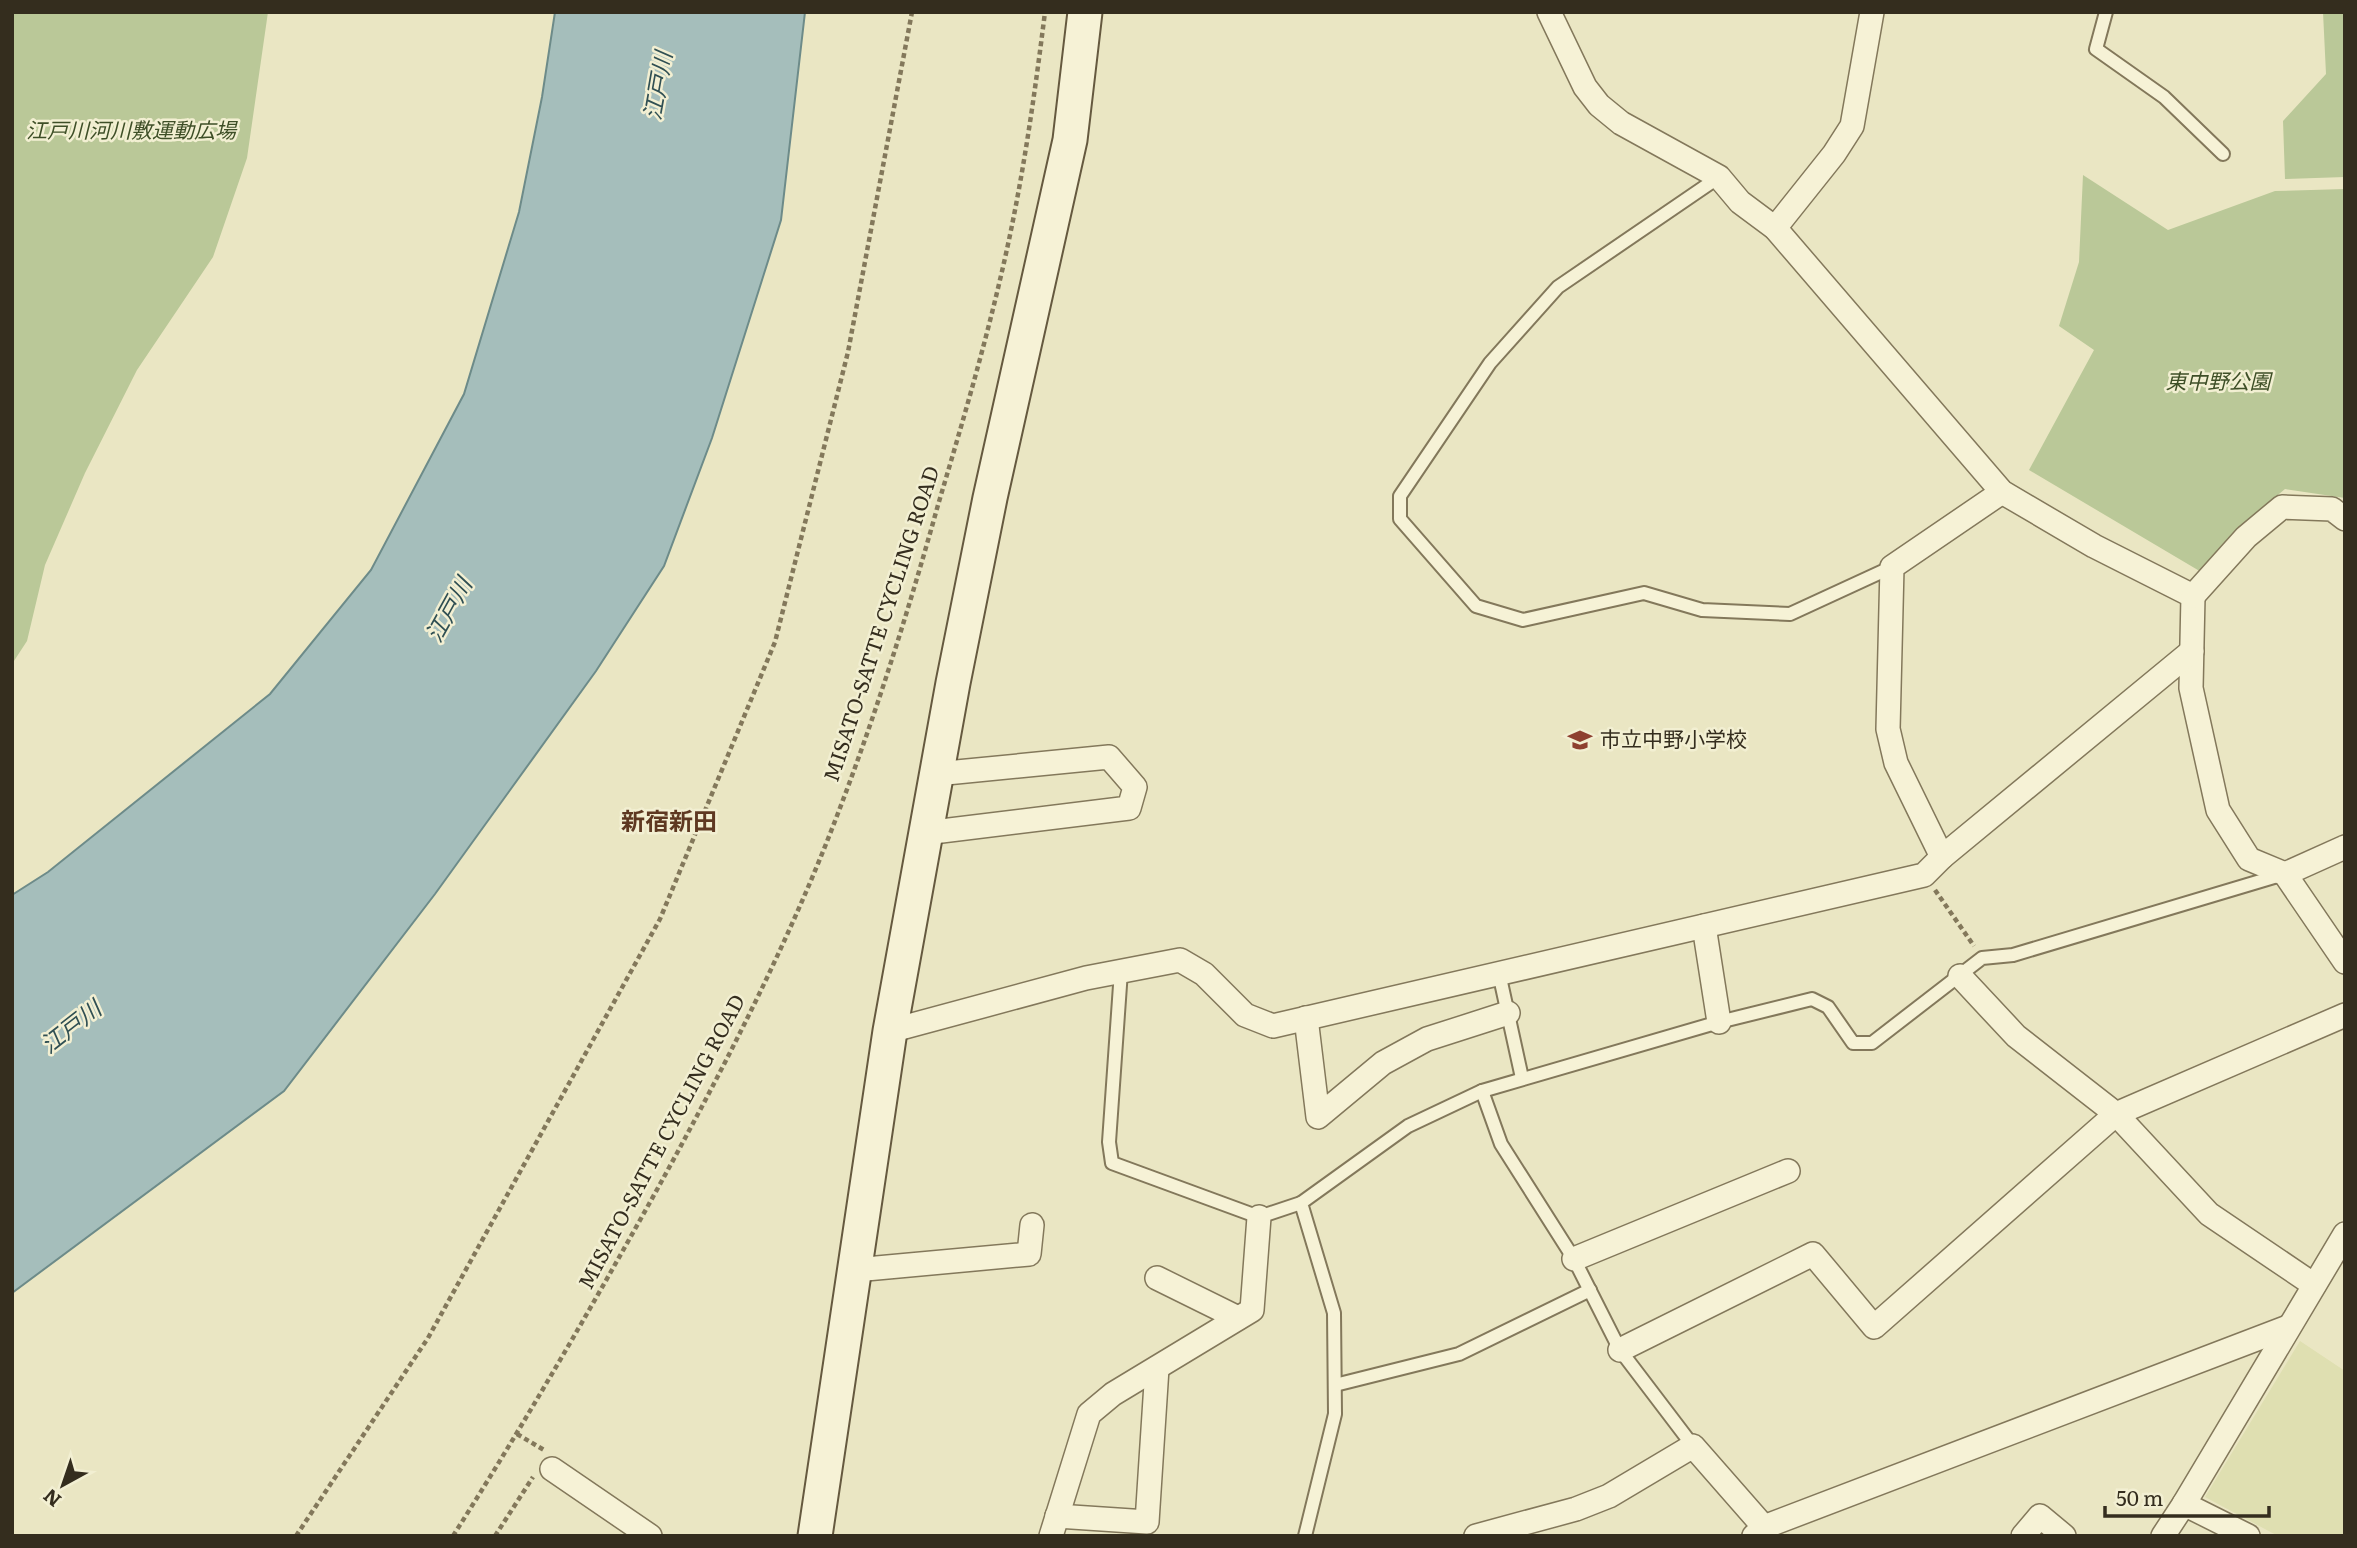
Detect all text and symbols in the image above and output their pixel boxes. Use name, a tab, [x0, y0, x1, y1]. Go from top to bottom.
water label: 江戸川	[633, 46, 679, 123]
park label: 江戸川河川敷運動広場	[26, 113, 238, 144]
park label: 東中野公園	[2166, 364, 2273, 395]
street label: MISATO-SATTE CYCLING ROAD	[814, 461, 945, 785]
water label: 江戸川	[416, 568, 480, 647]
place label: 市立中野小学校	[1600, 722, 1747, 753]
school or university icon: 市立中野小学校	[1566, 726, 1594, 754]
district label: 新宿新田	[621, 802, 717, 837]
street label: MISATO-SATTE CYCLING ROAD	[569, 988, 751, 1294]
water label: 江戸川	[32, 989, 110, 1060]
north arrow	[28, 1450, 98, 1520]
scale bar	[2105, 1474, 2270, 1518]
text: 50 m	[2116, 1481, 2163, 1512]
text: N	[36, 1483, 67, 1515]

